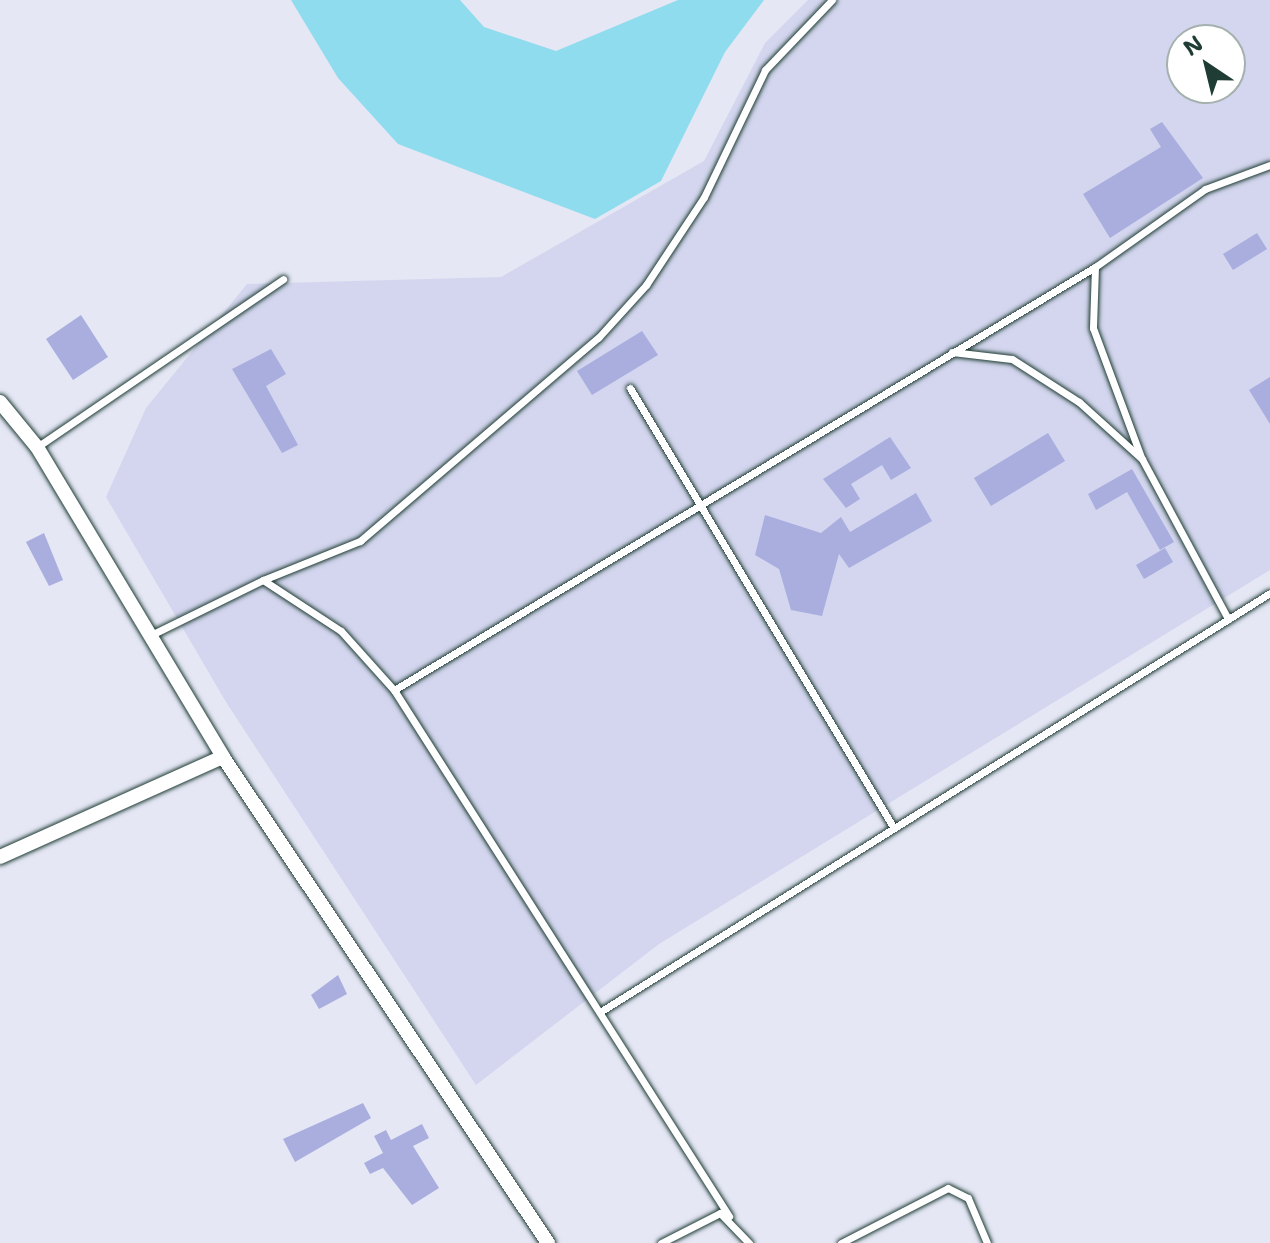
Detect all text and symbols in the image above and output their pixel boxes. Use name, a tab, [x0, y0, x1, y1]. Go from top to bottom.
north arrow	[1166, 24, 1246, 104]
text: N	[1178, 29, 1209, 62]

